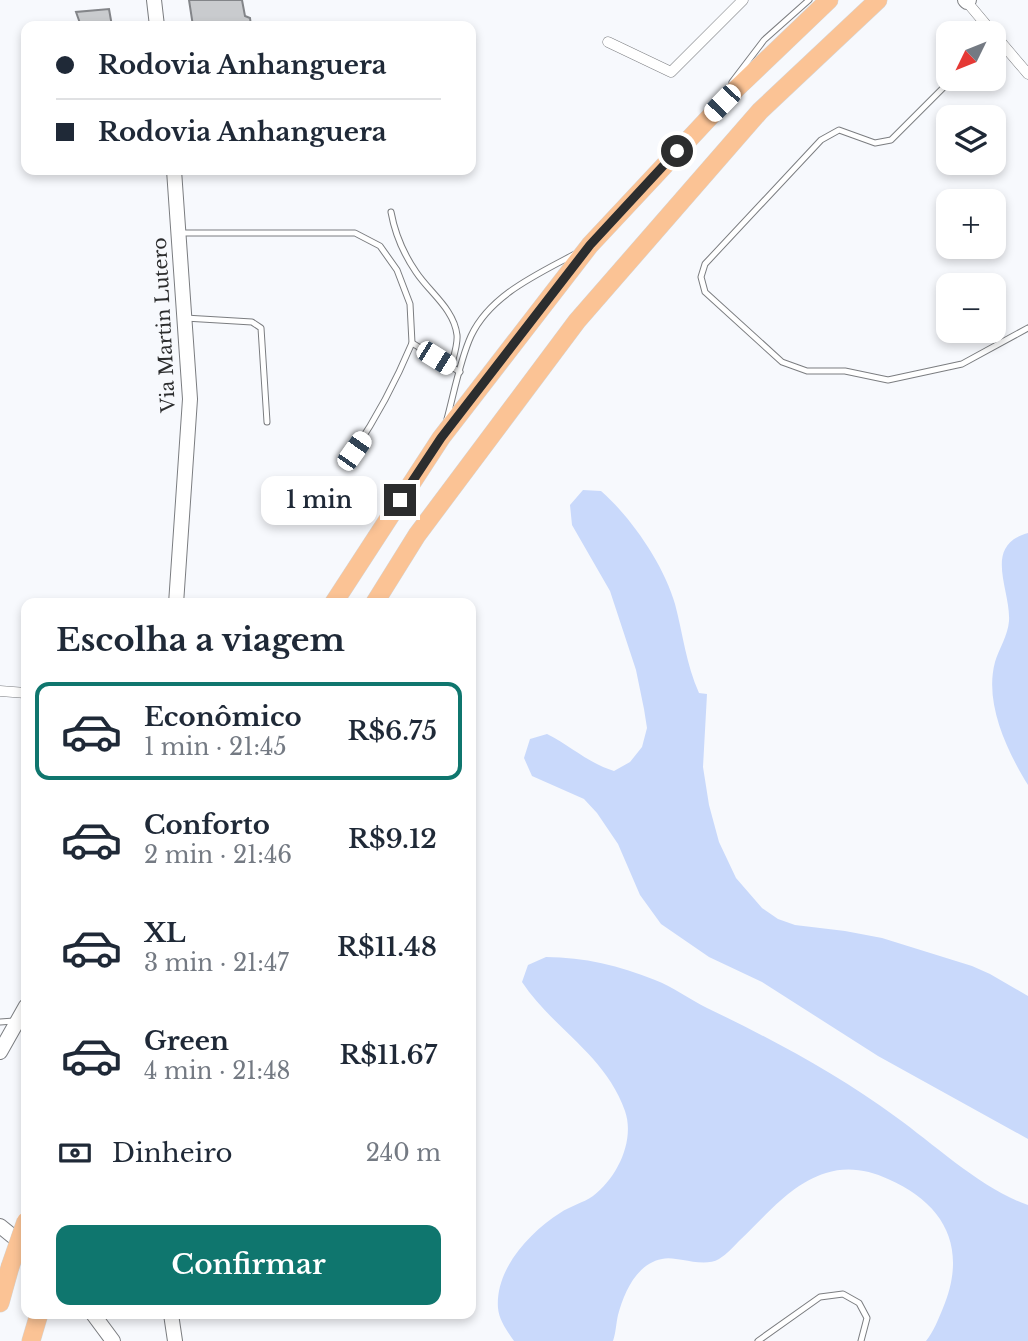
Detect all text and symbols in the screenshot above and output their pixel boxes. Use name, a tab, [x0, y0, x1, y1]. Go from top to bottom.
north arrow	[936, 21, 1006, 91]
map controls	[936, 21, 1006, 343]
text: Rodovia Anhanguera	[98, 49, 387, 81]
car	[700, 81, 745, 125]
button: layers	[936, 105, 1006, 175]
text: Rodovia Anhanguera	[98, 116, 387, 148]
route start	[661, 135, 693, 167]
button: +	[936, 189, 1006, 259]
street label: Via Martin Lutero	[148, 237, 180, 414]
button: −	[936, 273, 1006, 343]
car	[413, 338, 460, 378]
car	[334, 428, 375, 474]
callout: 1 min	[260, 476, 376, 524]
route end	[384, 484, 416, 516]
text: 1 min	[286, 486, 352, 514]
text: Escolha a viagem	[56, 620, 345, 660]
icon: car	[60, 700, 123, 763]
text: Econômico	[144, 701, 302, 733]
text: R$6.75	[348, 715, 437, 747]
text: 1 min · 21:45	[144, 733, 287, 761]
icon: car	[60, 808, 123, 871]
text: Conforto	[144, 809, 270, 841]
text: R$9.12	[348, 823, 437, 855]
text: 2 min · 21:46	[144, 841, 292, 869]
icon: car	[60, 916, 123, 979]
text: XL	[144, 917, 186, 949]
text: R$11.48	[337, 931, 437, 963]
text: 3 min · 21:47	[144, 949, 289, 977]
icon: car	[60, 1024, 123, 1087]
text: Green	[144, 1025, 229, 1057]
text: R$11.67	[340, 1039, 437, 1071]
text: 4 min · 21:48	[144, 1057, 291, 1085]
icon: cash	[56, 1134, 94, 1172]
text: Dinheiro	[112, 1137, 233, 1169]
text: 240 m	[366, 1139, 441, 1167]
button: Confirmar	[56, 1225, 441, 1305]

